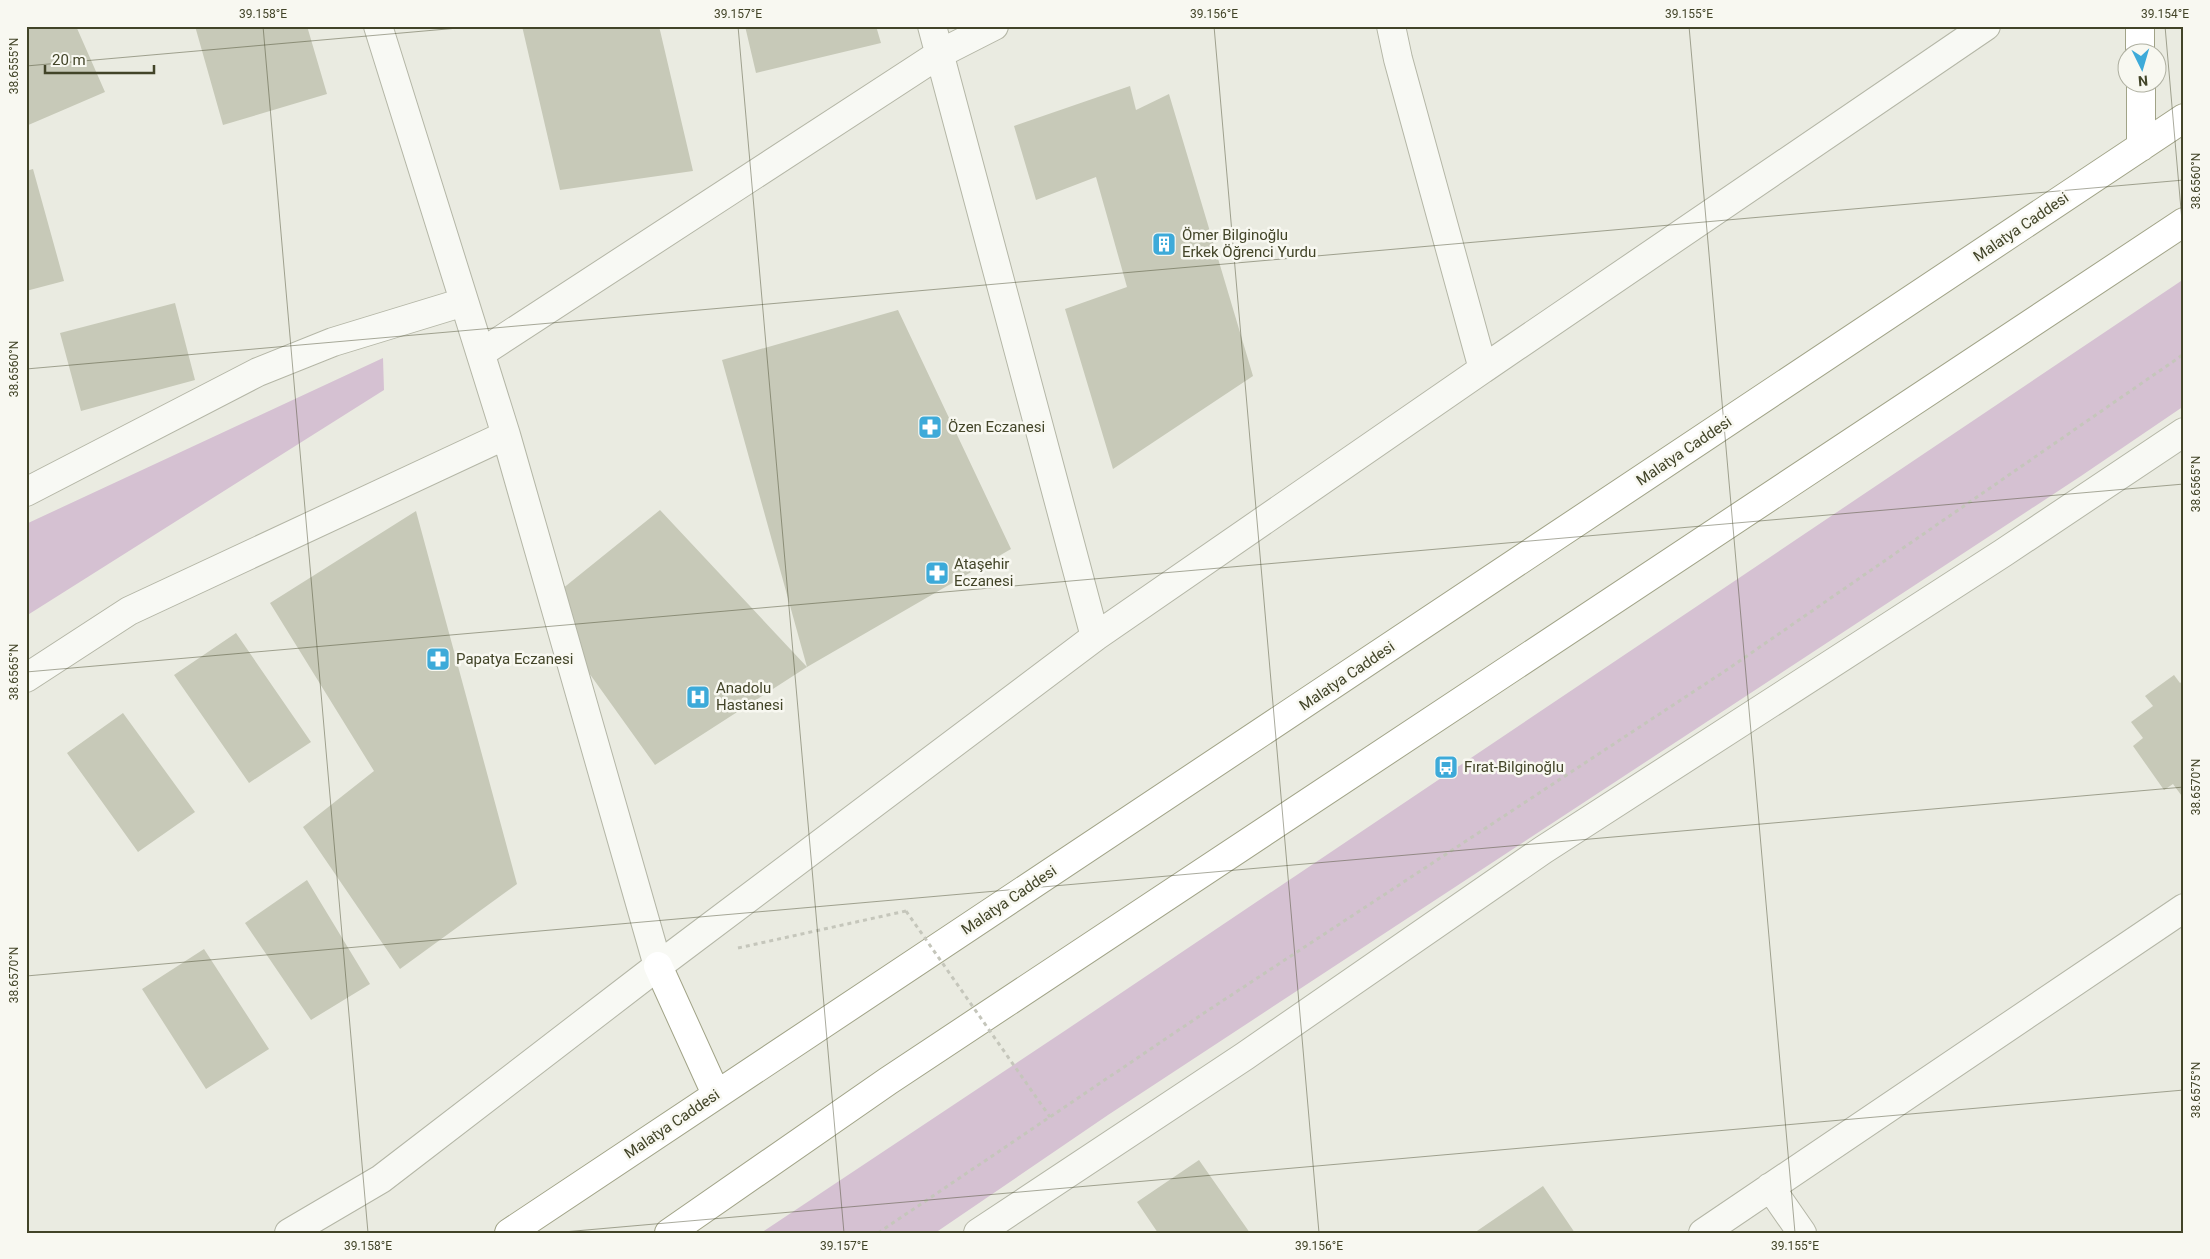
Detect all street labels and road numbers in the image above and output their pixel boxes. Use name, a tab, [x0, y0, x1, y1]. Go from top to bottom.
street label: Malatya Caddesi	[1970, 188, 2072, 266]
street label: Malatya Caddesi	[1633, 412, 1735, 490]
street label: Malatya Caddesi	[1296, 637, 1398, 715]
street label: Malatya Caddesi	[958, 861, 1060, 939]
street label: Malatya Caddesi	[621, 1085, 723, 1163]

